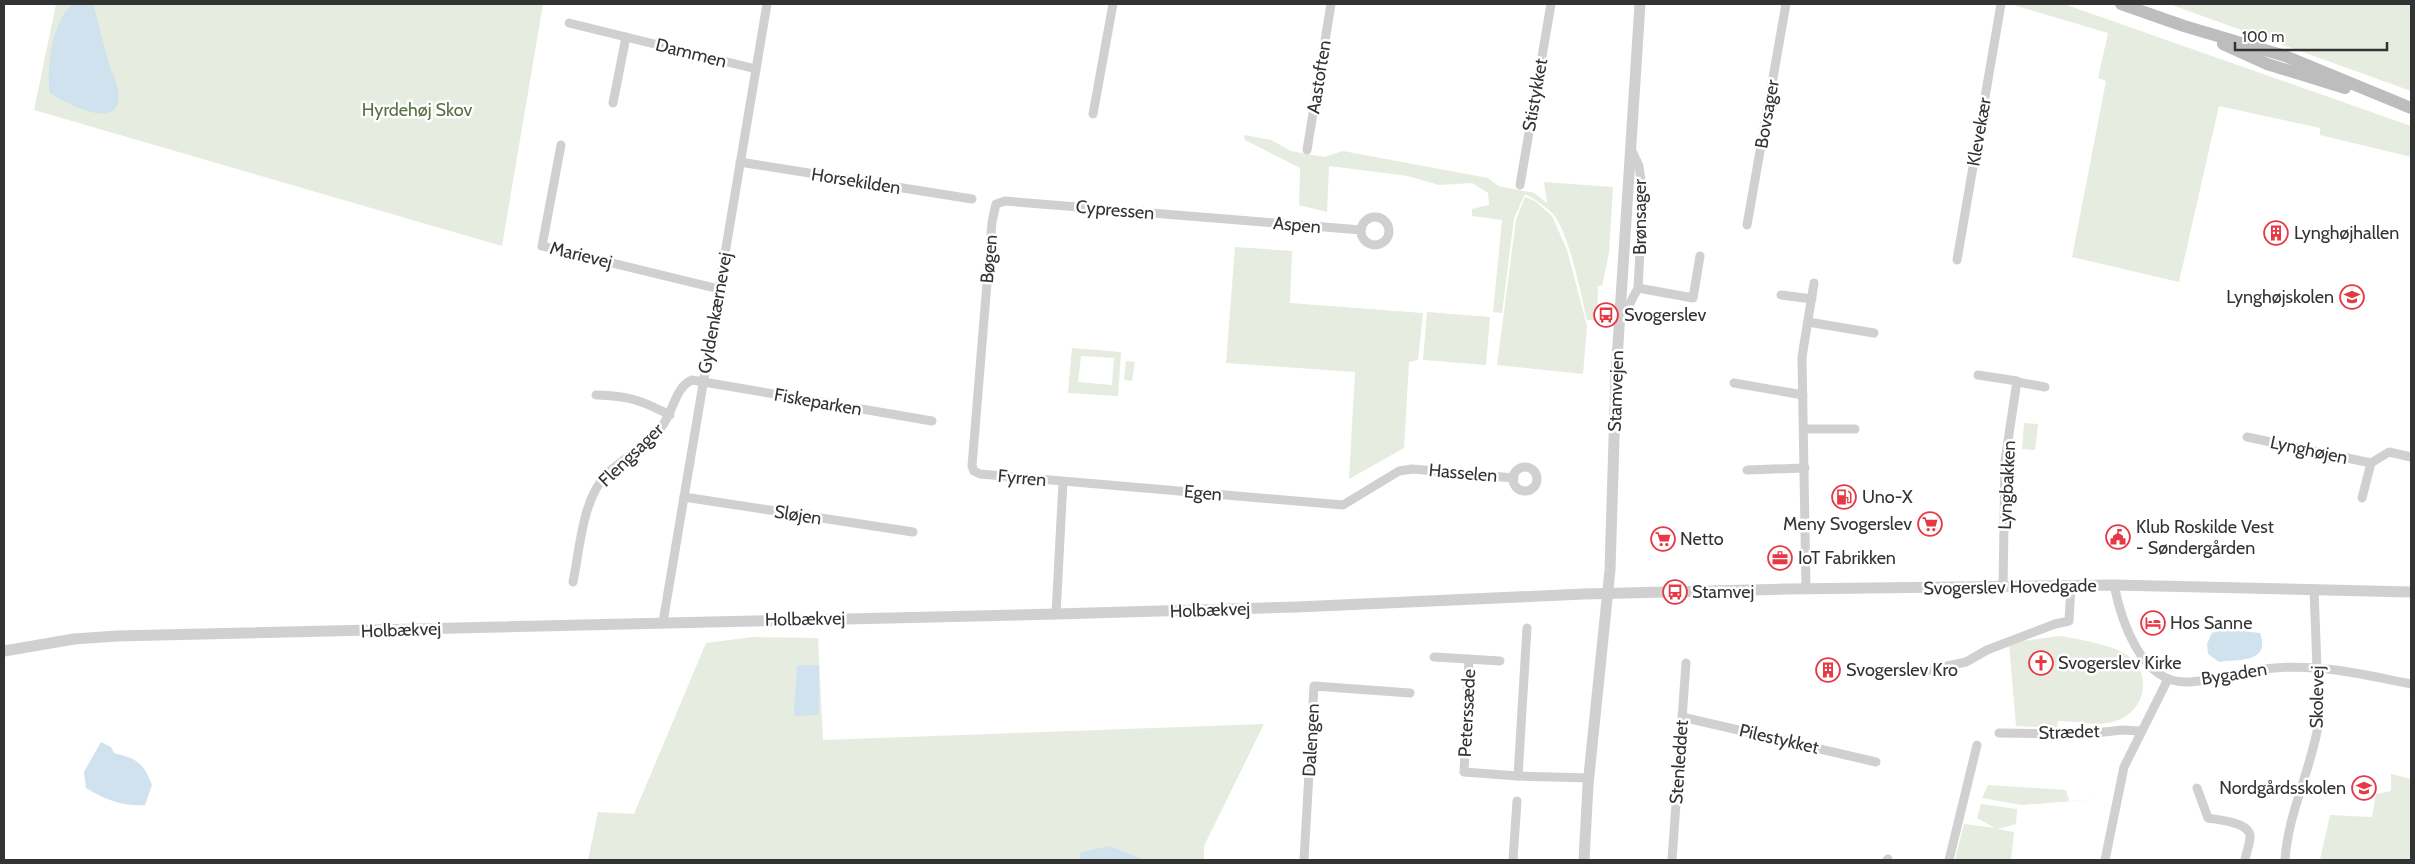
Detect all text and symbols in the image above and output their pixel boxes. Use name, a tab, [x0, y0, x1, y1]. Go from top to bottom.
scale bar	[2235, 20, 2388, 52]
text: 100 m	[2242, 28, 2284, 46]
street label: Dammen	[653, 34, 729, 72]
street label: Aastoften	[1302, 39, 1336, 115]
street label: Stistykket	[1518, 57, 1552, 133]
street label: Bovsager	[1750, 78, 1784, 150]
street label: Klevekær	[1962, 96, 1996, 168]
park label: Hyrdehøj Skov	[362, 99, 472, 121]
street label: Horsekilden	[810, 163, 902, 199]
street label: Brønsager	[1629, 179, 1651, 255]
street label: Cypressen	[1075, 196, 1155, 224]
street label: Aspen	[1272, 212, 1322, 238]
building icon: Lynghøjhallen	[2263, 220, 2289, 246]
place label: Lynghøjhallen	[2294, 222, 2399, 244]
street label: Bøgen	[976, 234, 1002, 284]
street label: Marievej	[548, 237, 614, 273]
street label: Gyldenkærnevej	[693, 251, 737, 375]
school or university icon: Lynghøjskolen	[2339, 284, 2365, 310]
place label: Lynghøjskolen	[2226, 286, 2334, 308]
bus stop icon: Svogerslev	[1593, 302, 1619, 328]
place label: Svogerslev	[1624, 304, 1706, 326]
street label: Stamvejen	[1604, 350, 1628, 432]
street label: Fiskeparken	[772, 383, 864, 421]
street label: Flengsager	[594, 418, 668, 491]
street label: Lynghøjen	[2268, 431, 2350, 469]
street label: Lyngbakken	[1994, 440, 2020, 530]
street label: Hasselen	[1428, 459, 1498, 487]
street label: Fyrren	[997, 465, 1047, 491]
street label: Egen	[1183, 480, 1223, 506]
fuel station icon: Uno-X	[1831, 484, 1857, 510]
place label: Uno-X	[1862, 486, 1913, 508]
street label: Sløjen	[773, 500, 823, 530]
supermarket icon: Meny Svogerslev	[1917, 511, 1943, 537]
place label: Meny Svogerslev	[1783, 513, 1912, 535]
place label: Klub Roskilde Vest - Søndergården	[2136, 516, 2274, 559]
public building icon: Klub Roskilde Vest - Søndergården	[2105, 524, 2131, 550]
supermarket icon: Netto	[1650, 526, 1676, 552]
place label: Netto	[1680, 528, 1724, 550]
office icon: IoT Fabrikken	[1767, 545, 1793, 571]
place label: IoT Fabrikken	[1798, 547, 1896, 569]
street label: Svogerslev Hovedgade	[1923, 574, 2097, 600]
bus stop icon: Stamvej	[1662, 579, 1688, 605]
place label: Stamvej	[1692, 581, 1754, 603]
street label: Holbækvej	[1169, 598, 1251, 622]
street label: Holbækvej	[765, 607, 845, 631]
hotel icon: Hos Sanne	[2140, 610, 2166, 636]
place label: Hos Sanne	[2170, 612, 2252, 634]
street label: Holbækvej	[360, 618, 442, 642]
church icon: Svogerslev Kirke	[2028, 650, 2054, 676]
place label: Svogerslev Kirke	[2058, 652, 2181, 674]
building icon: Svogerslev Kro	[1815, 657, 1841, 683]
street label: Bygaden	[2200, 658, 2268, 690]
place label: Svogerslev Kro	[1846, 659, 1958, 681]
street label: Skolevej	[2305, 665, 2329, 729]
street label: Peterssæde	[1454, 668, 1480, 758]
street label: Dalengen	[1298, 703, 1324, 777]
street label: Stenleddet	[1665, 719, 1693, 805]
street label: Pilestykket	[1737, 719, 1821, 759]
street label: Strædet	[2038, 720, 2100, 744]
school or university icon: Nordgårdsskolen	[2351, 775, 2377, 801]
place label: Nordgårdsskolen	[2219, 777, 2346, 799]

